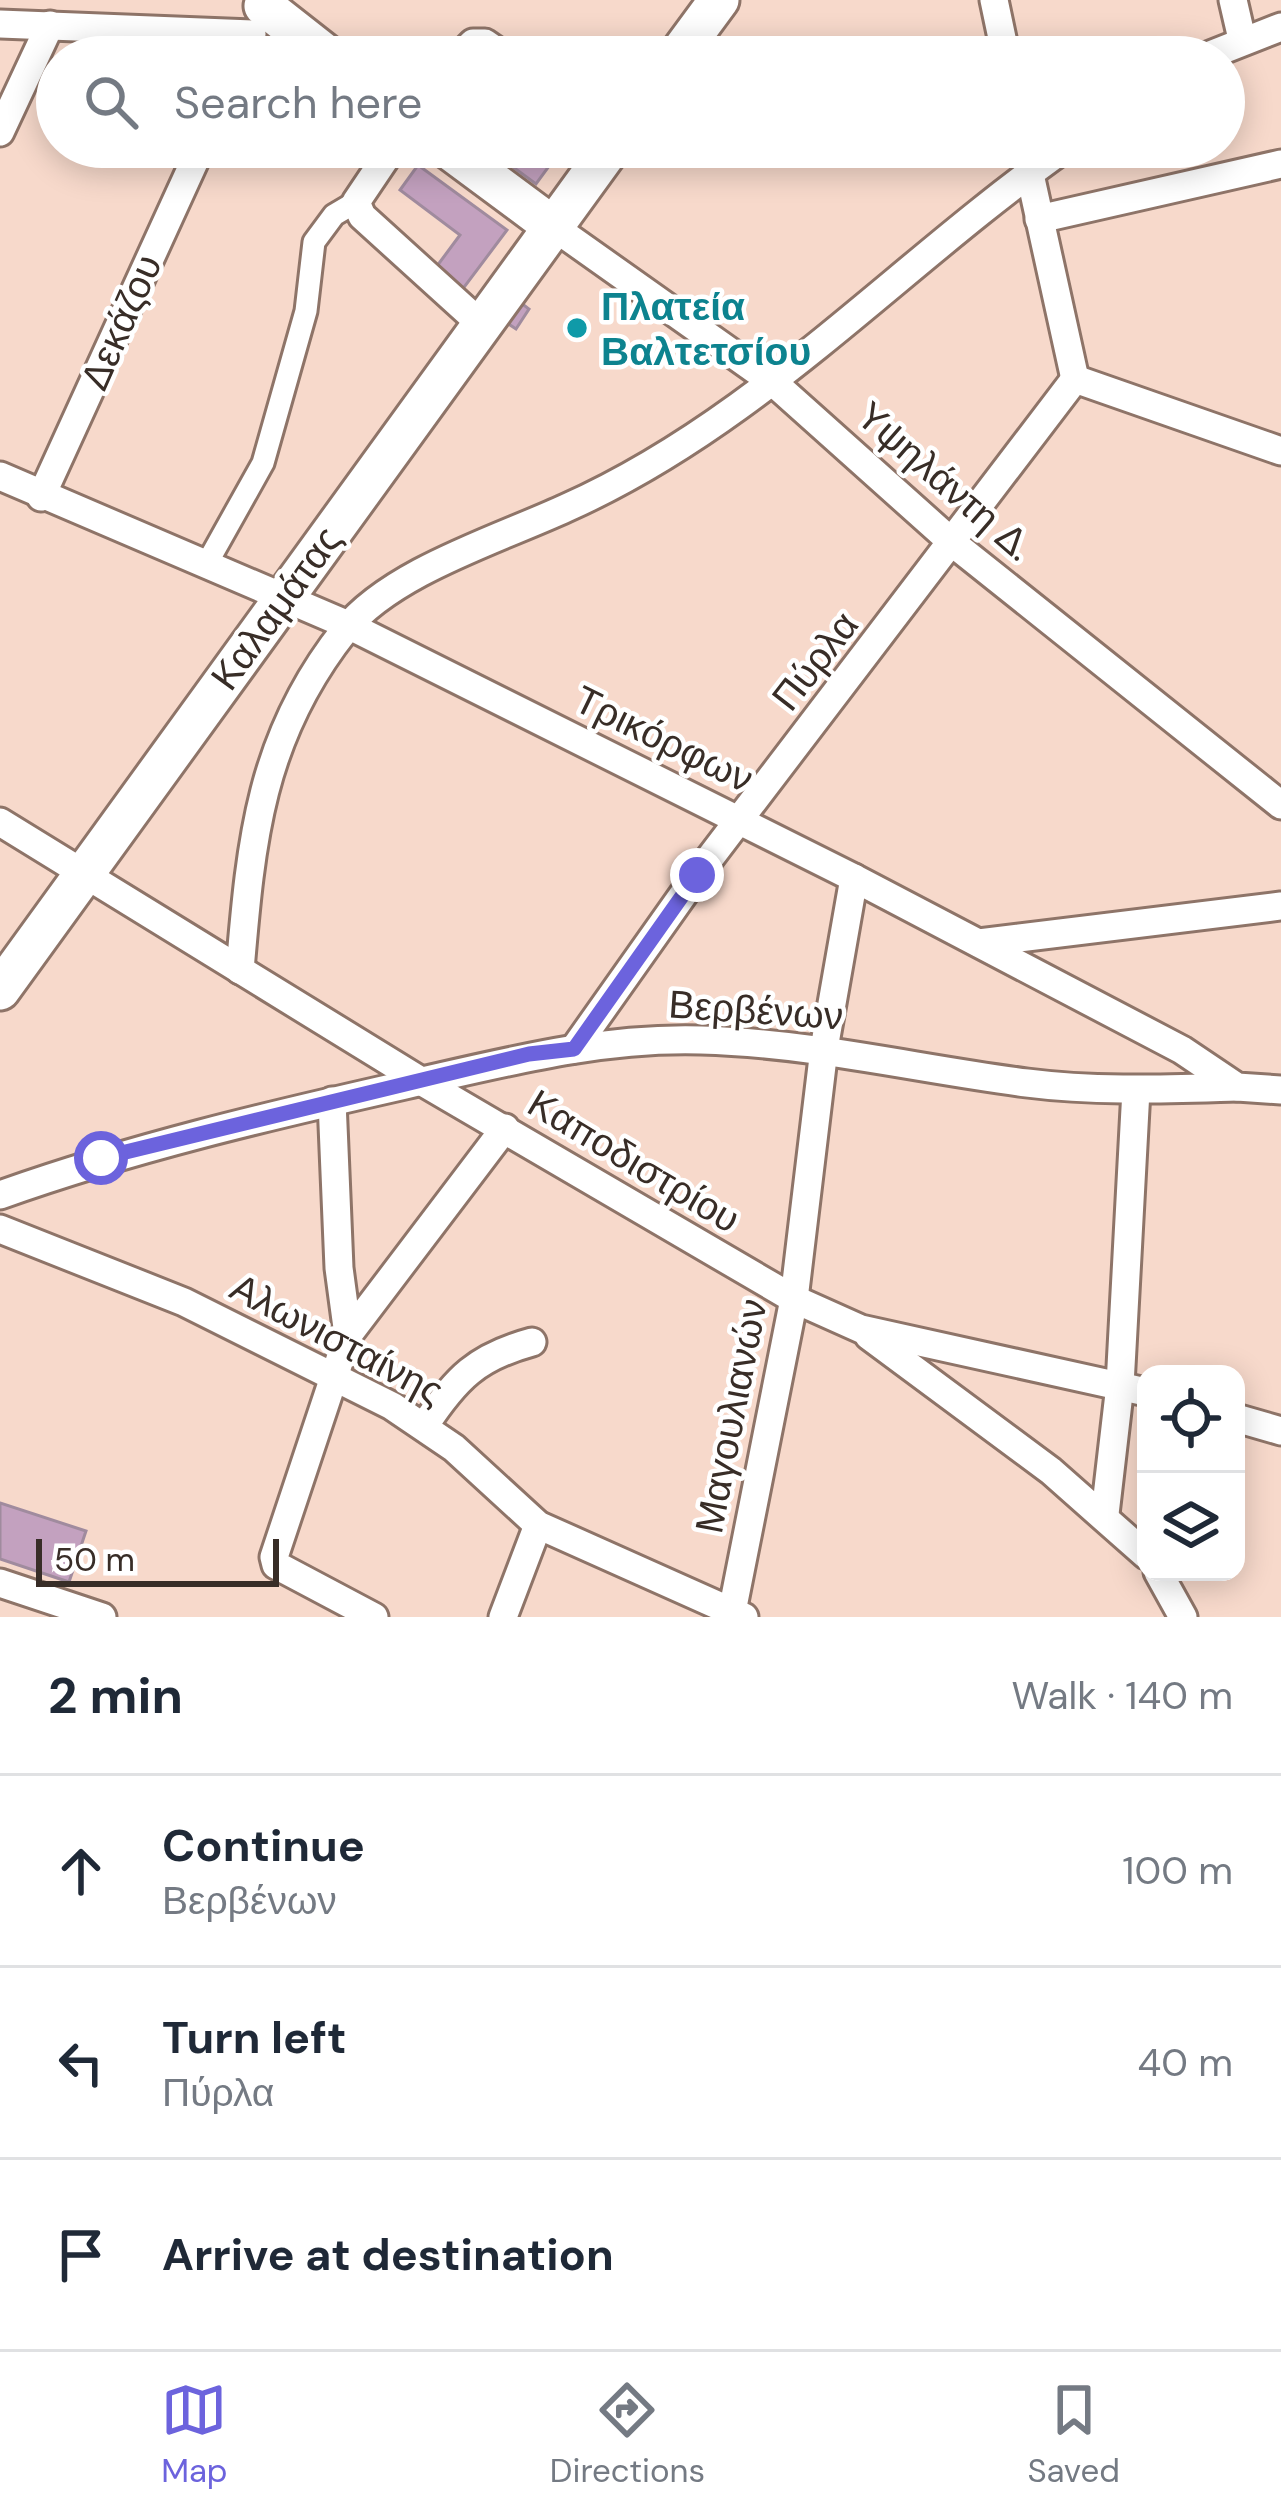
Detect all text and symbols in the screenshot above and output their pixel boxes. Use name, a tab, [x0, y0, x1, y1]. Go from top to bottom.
search box	[36, 36, 1245, 168]
icon: search	[78, 69, 144, 135]
text: Search here	[174, 73, 422, 132]
street label: Δεκάζου	[69, 246, 173, 398]
place label: Πλατεία Βαλτετσίου	[601, 281, 811, 377]
marker: Πλατεία Βαλτετσίου	[564, 315, 590, 341]
street label: Υψηλάντη Δ.	[846, 390, 1044, 572]
street label: Καλαμάτας	[199, 516, 353, 700]
street label: Πύρλα	[760, 601, 870, 721]
street label: Τρικόρφων	[566, 674, 762, 804]
route end	[670, 848, 724, 902]
street label: Βερβένων	[667, 978, 845, 1042]
street label: Καποδιστρίου	[519, 1078, 749, 1244]
route start	[74, 1131, 128, 1185]
street label: Αλωνισταίνης	[222, 1262, 452, 1416]
street label: Μαγουλιανών	[683, 1294, 779, 1538]
map controls	[1137, 1365, 1245, 1581]
button: locate	[1137, 1365, 1245, 1473]
button: layers	[1137, 1473, 1245, 1581]
scale bar	[36, 1533, 279, 1586]
text: 50 m	[54, 1538, 135, 1581]
text: 2 min	[48, 1662, 183, 1729]
text: Walk · 140 m	[1011, 1670, 1233, 1721]
text: Continue	[162, 1816, 365, 1875]
icon: ahead	[48, 1838, 114, 1904]
text: 100 m	[1122, 1845, 1233, 1896]
text: Βερβένων	[162, 1875, 337, 1926]
text: Turn left	[162, 2008, 346, 2067]
icon: left	[48, 2030, 114, 2096]
text: 40 m	[1138, 2037, 1233, 2088]
text: Πύρλα	[162, 2067, 274, 2118]
icon: arrive	[48, 2222, 114, 2288]
text: Arrive at destination	[162, 2225, 614, 2284]
tab: Map	[161, 2377, 228, 2492]
tab: Directions	[550, 2377, 705, 2492]
tab: Saved	[1027, 2377, 1120, 2492]

